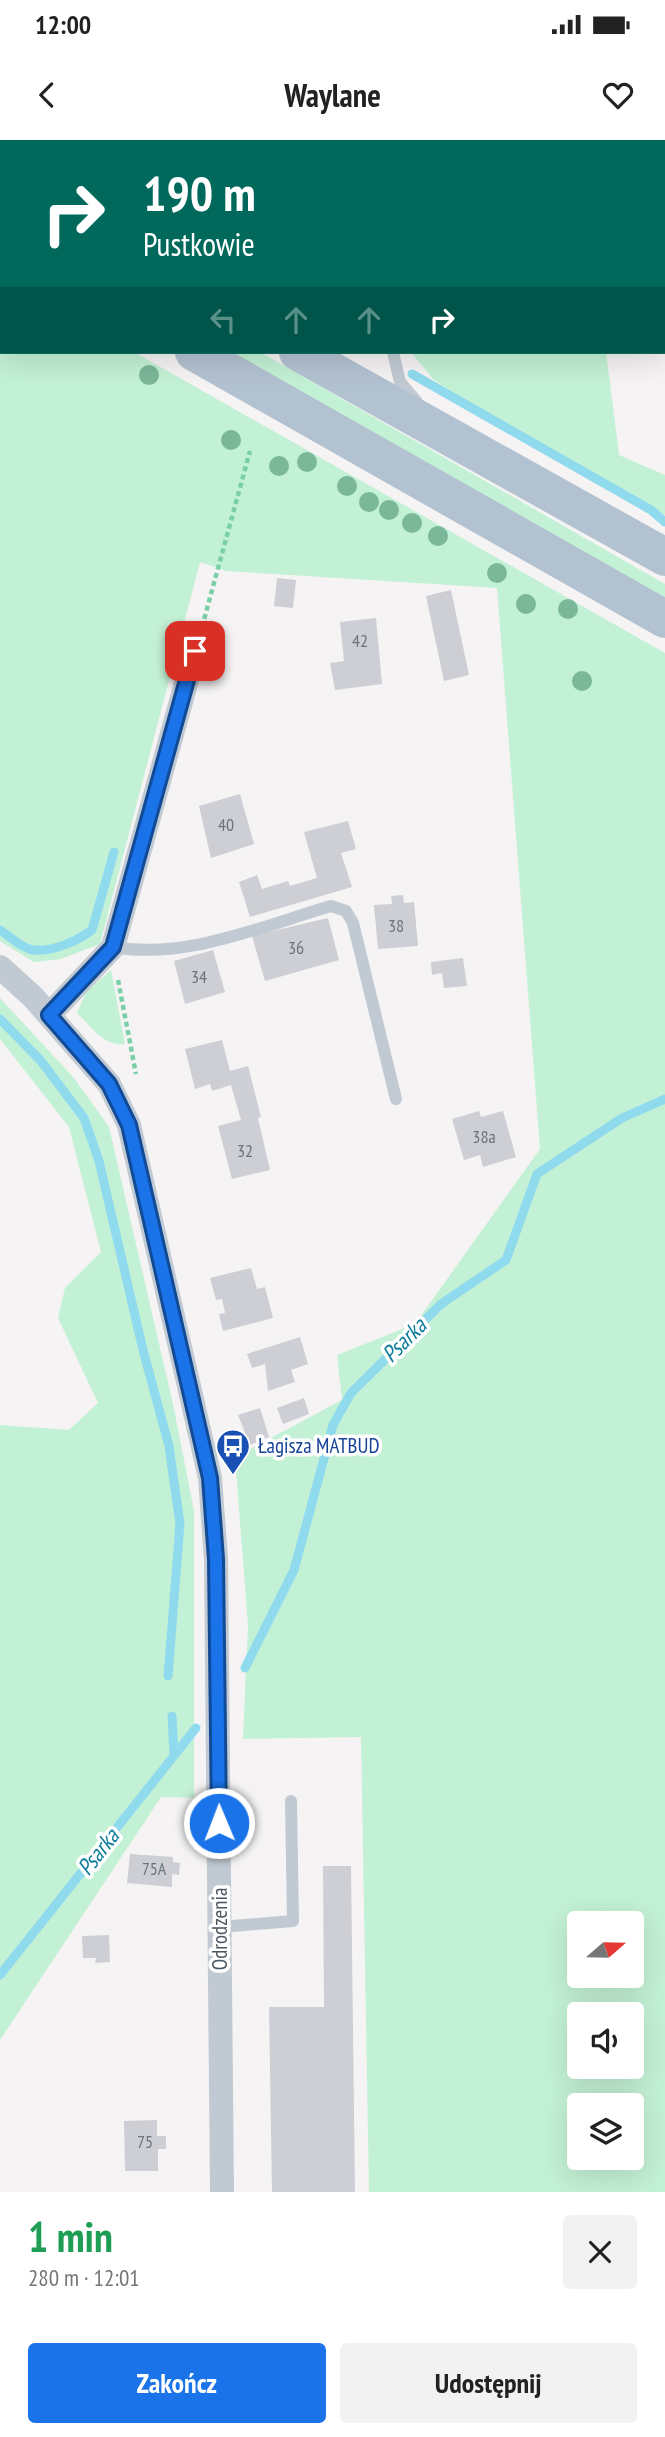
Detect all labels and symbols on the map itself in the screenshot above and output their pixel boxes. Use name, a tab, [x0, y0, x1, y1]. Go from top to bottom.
pin	[165, 621, 225, 681]
house number: 42	[352, 629, 368, 652]
house number: 40	[218, 813, 234, 836]
house number: 38	[388, 914, 404, 937]
house number: 36	[288, 936, 304, 959]
house number: 34	[191, 965, 207, 988]
house number: 38a	[472, 1125, 496, 1148]
house number: 32	[237, 1139, 253, 1162]
water label: Psarka	[375, 1310, 433, 1368]
bus stop icon: Łagisza MATBUD	[214, 1427, 252, 1476]
place label: Łagisza MATBUD	[258, 1432, 379, 1459]
position arrow	[182, 1786, 256, 1860]
water label: Psarka	[70, 1821, 126, 1881]
house number: 75A	[142, 1857, 167, 1880]
street label: Odrodzenia	[206, 1888, 233, 1970]
north arrow	[567, 1911, 644, 1988]
house number: 75	[137, 2130, 153, 2153]

